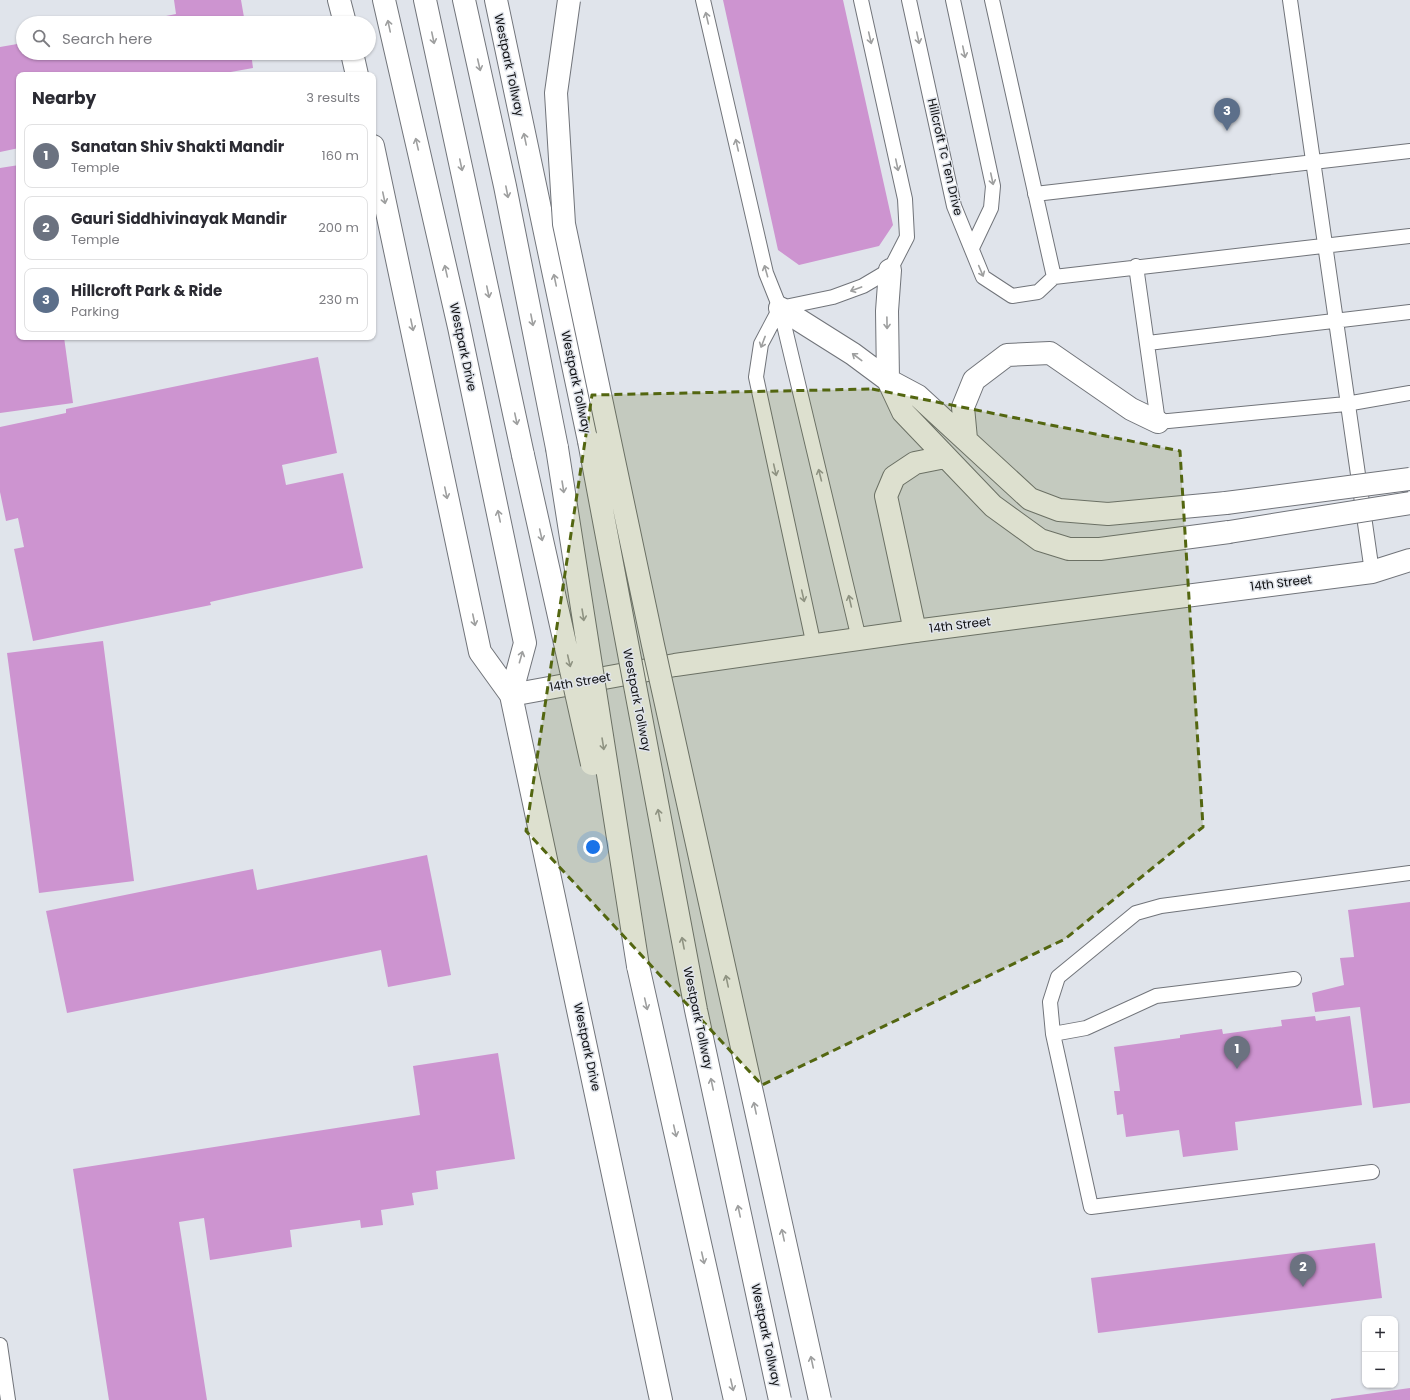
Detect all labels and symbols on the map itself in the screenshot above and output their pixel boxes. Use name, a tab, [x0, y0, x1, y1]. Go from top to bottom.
street label: Westpark Tollway	[490, 12, 529, 118]
one-way arrow	[703, 12, 710, 25]
one-way arrow	[385, 20, 393, 33]
one-way arrow	[430, 31, 438, 44]
one-way arrow	[866, 31, 874, 44]
one-way arrow	[915, 31, 923, 44]
one-way arrow	[960, 45, 968, 58]
one-way arrow	[475, 59, 483, 72]
street label: Hillcroft Tc Ten Drive	[924, 97, 967, 217]
pin: 3	[1214, 98, 1240, 131]
one-way arrow	[520, 133, 528, 146]
one-way arrow	[412, 138, 420, 151]
one-way arrow	[733, 138, 741, 151]
one-way arrow	[457, 158, 465, 171]
one-way arrow	[894, 158, 902, 171]
one-way arrow	[988, 172, 996, 185]
one-way arrow	[503, 185, 511, 198]
one-way arrow	[381, 191, 389, 204]
one-way arrow	[978, 264, 985, 276]
one-way arrow	[442, 265, 450, 278]
one-way arrow	[762, 265, 769, 278]
one-way arrow	[550, 274, 558, 287]
one-way arrow	[485, 285, 493, 298]
one-way arrow	[850, 285, 862, 293]
street label: Westpark Drive	[446, 301, 481, 393]
one-way arrow	[528, 313, 536, 326]
one-way arrow	[883, 316, 891, 329]
one-way arrow	[408, 318, 416, 331]
street label: Westpark Tollway	[557, 329, 596, 435]
one-way arrow	[758, 336, 766, 348]
one-way arrow	[852, 353, 863, 361]
one-way arrow	[512, 413, 520, 426]
one-way arrow	[771, 463, 779, 476]
one-way arrow	[816, 468, 823, 481]
one-way arrow	[559, 480, 567, 493]
one-way arrow	[443, 487, 451, 500]
one-way arrow	[494, 510, 502, 523]
one-way arrow	[538, 528, 546, 541]
street label: 14th Street	[1249, 570, 1313, 595]
one-way arrow	[800, 590, 808, 603]
one-way arrow	[846, 595, 854, 608]
one-way arrow	[579, 608, 587, 621]
street label: 14th Street	[928, 612, 992, 637]
one-way arrow	[470, 614, 478, 627]
street label: Westpark Tollway	[619, 647, 656, 753]
one-way arrow	[518, 651, 525, 664]
one-way arrow	[566, 655, 574, 668]
street label: 14th Street	[548, 668, 612, 695]
one-way arrow	[599, 737, 607, 750]
one-way arrow	[655, 809, 663, 822]
your location	[583, 837, 603, 857]
one-way arrow	[679, 937, 687, 950]
street label: Westpark Tollway	[679, 965, 718, 1071]
one-way arrow	[723, 975, 731, 988]
one-way arrow	[643, 998, 651, 1011]
street label: Westpark Drive	[570, 1001, 605, 1093]
pin: 1	[1224, 1036, 1250, 1069]
one-way arrow	[707, 1078, 715, 1091]
one-way arrow	[751, 1102, 759, 1115]
one-way arrow	[671, 1124, 679, 1137]
one-way arrow	[735, 1205, 743, 1218]
one-way arrow	[779, 1229, 787, 1242]
one-way arrow	[700, 1251, 708, 1264]
pin: 2	[1290, 1254, 1316, 1287]
street label: Westpark Tollway	[747, 1282, 786, 1388]
one-way arrow	[807, 1356, 815, 1369]
one-way arrow	[728, 1378, 736, 1391]

